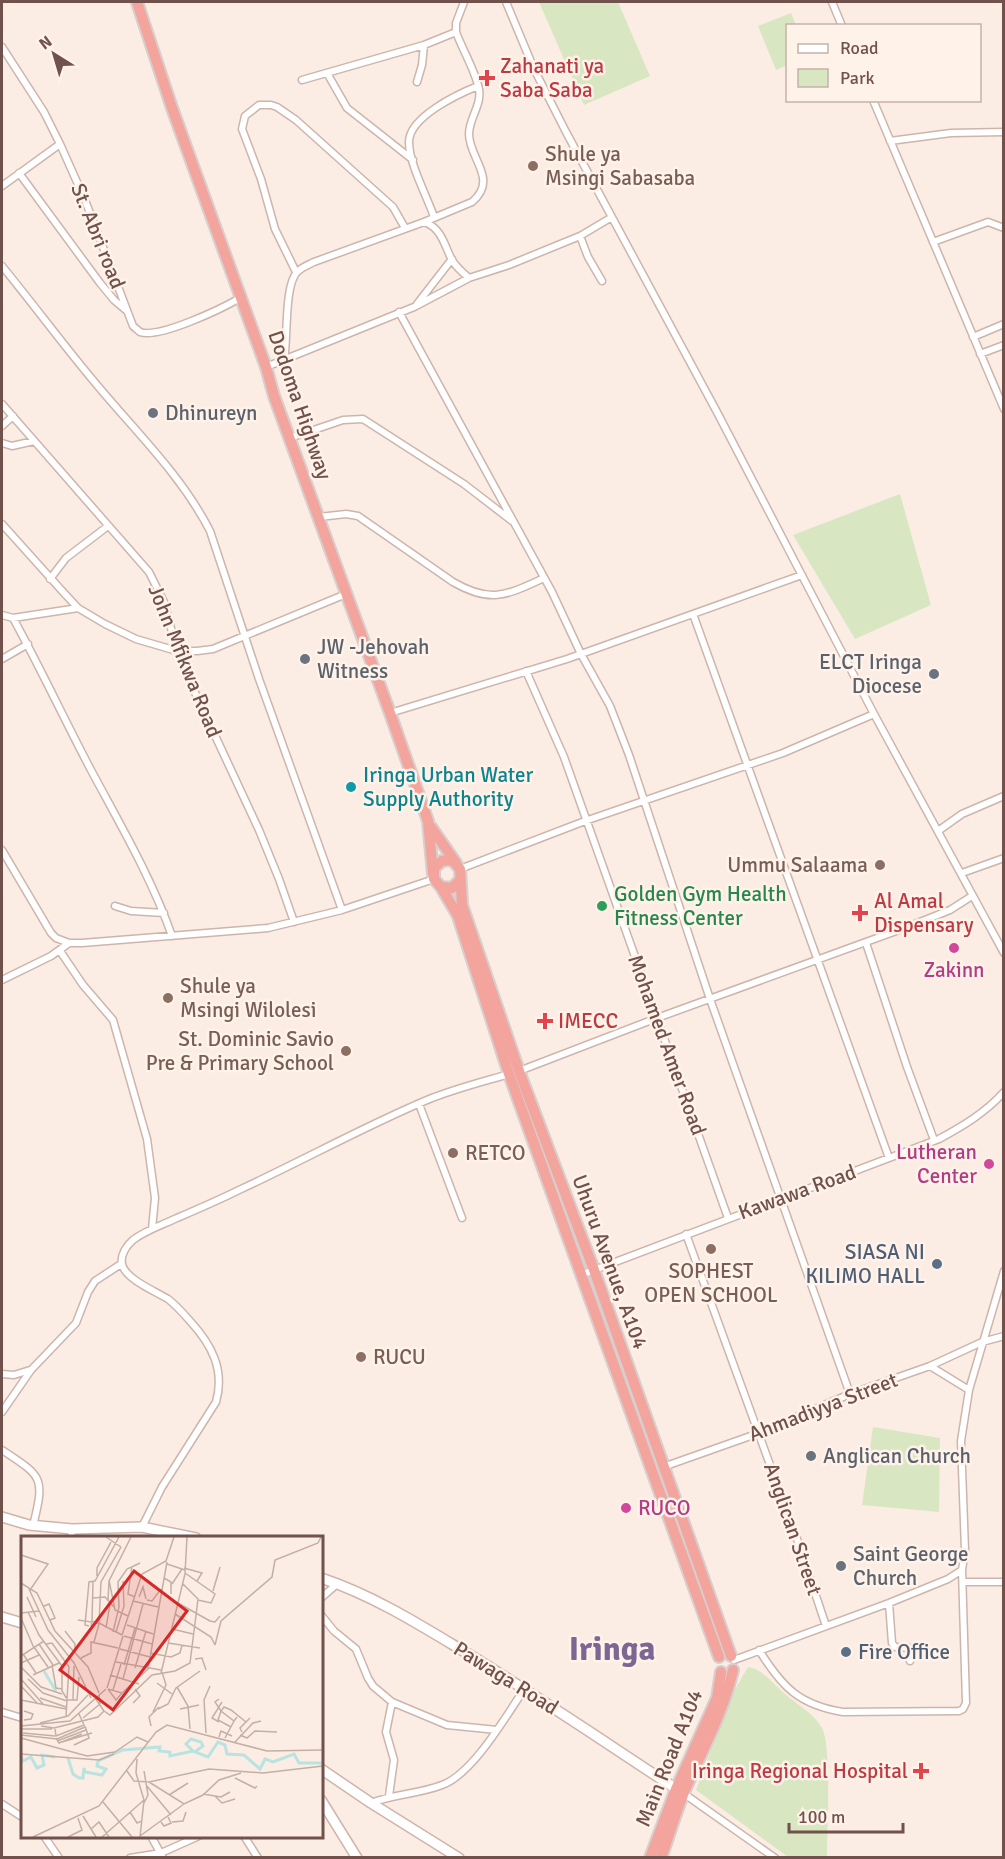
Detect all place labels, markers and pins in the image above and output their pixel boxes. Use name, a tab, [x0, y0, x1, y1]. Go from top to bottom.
place label: Zahanati ya Saba Saba	[500, 53, 604, 103]
marker: Zahanati ya Saba Saba	[478, 69, 496, 87]
place label: Shule ya Msingi Sabasaba	[545, 141, 695, 191]
marker: Shule ya Msingi Sabasaba	[526, 159, 540, 173]
place label: Dhinureyn	[165, 400, 258, 426]
marker: Dhinureyn	[146, 406, 160, 420]
place label: JW -Jehovah Witness	[317, 634, 430, 684]
place label: ELCT Iringa Diocese	[819, 649, 922, 699]
marker: JW -Jehovah Witness	[298, 652, 312, 666]
marker: ELCT Iringa Diocese	[927, 667, 941, 681]
place label: Iringa Urban Water Supply Authority	[363, 762, 534, 812]
marker: Iringa Urban Water Supply Authority	[344, 780, 358, 794]
place label: Ummu Salaama	[727, 852, 868, 878]
marker: Ummu Salaama	[873, 858, 887, 872]
place label: Golden Gym Health Fitness Center	[614, 881, 787, 931]
place label: Al Amal Dispensary	[874, 888, 974, 938]
marker: Golden Gym Health Fitness Center	[595, 899, 609, 913]
marker: Al Amal Dispensary	[851, 904, 869, 922]
marker: Zakinn	[947, 941, 961, 955]
place label: Zakinn	[923, 957, 985, 983]
place label: Shule ya Msingi Wilolesi	[180, 973, 316, 1023]
marker: Shule ya Msingi Wilolesi	[161, 991, 175, 1005]
place label: IMECC	[558, 1008, 618, 1034]
marker: IMECC	[536, 1012, 554, 1030]
place label: St. Dominic Savio Pre & Primary School	[146, 1026, 334, 1076]
marker: St. Dominic Savio Pre & Primary School	[339, 1044, 353, 1058]
place label: Lutheran Center	[896, 1139, 977, 1189]
place label: RETCO	[465, 1140, 526, 1166]
marker: RETCO	[446, 1146, 460, 1160]
marker: Lutheran Center	[982, 1157, 996, 1171]
place label: SIASA NI KILIMO HALL	[806, 1239, 925, 1289]
marker: SOPHEST OPEN SCHOOL	[704, 1242, 718, 1256]
marker: SIASA NI KILIMO HALL	[930, 1257, 944, 1271]
place label: SOPHEST OPEN SCHOOL	[644, 1258, 778, 1308]
place label: RUCU	[373, 1344, 426, 1370]
marker: RUCU	[354, 1350, 368, 1364]
place label: Anglican Church	[823, 1443, 971, 1469]
marker: Anglican Church	[804, 1449, 818, 1463]
place label: RUCO	[638, 1495, 691, 1521]
marker: RUCO	[619, 1501, 633, 1515]
place label: Saint George Church	[853, 1541, 969, 1591]
marker: Saint George Church	[834, 1559, 848, 1573]
place label: Fire Office	[858, 1639, 950, 1665]
marker: Fire Office	[839, 1645, 853, 1659]
place label: Iringa Regional Hospital	[692, 1758, 908, 1784]
marker: Iringa Regional Hospital	[912, 1762, 930, 1780]

